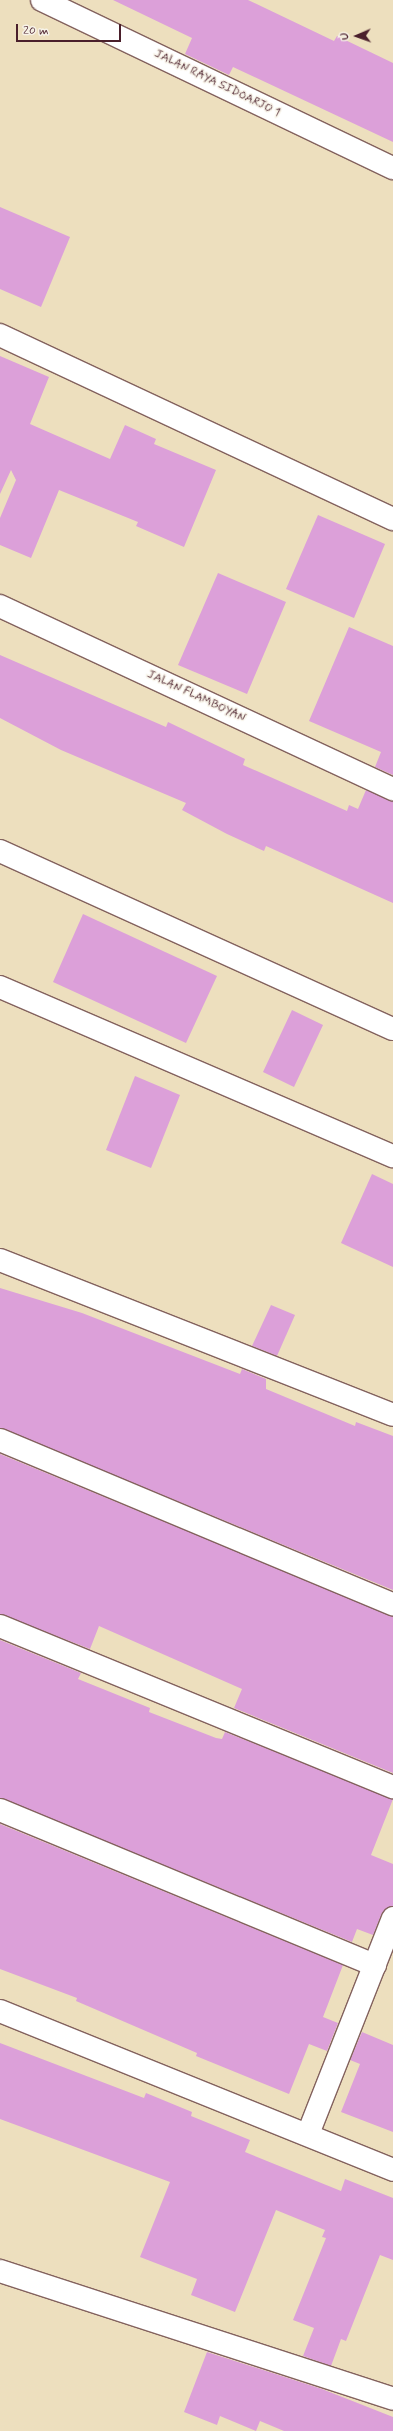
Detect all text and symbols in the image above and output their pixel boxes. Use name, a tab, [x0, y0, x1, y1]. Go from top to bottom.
scale bar	[18, 16, 123, 42]
north arrow	[337, 16, 377, 56]
text: 20 m	[23, 23, 49, 39]
text: U	[338, 33, 352, 40]
street label: JALAN RAYA SIDOARJO 1	[151, 47, 283, 121]
street label: JALAN FLAMBOYAN	[144, 668, 248, 726]

